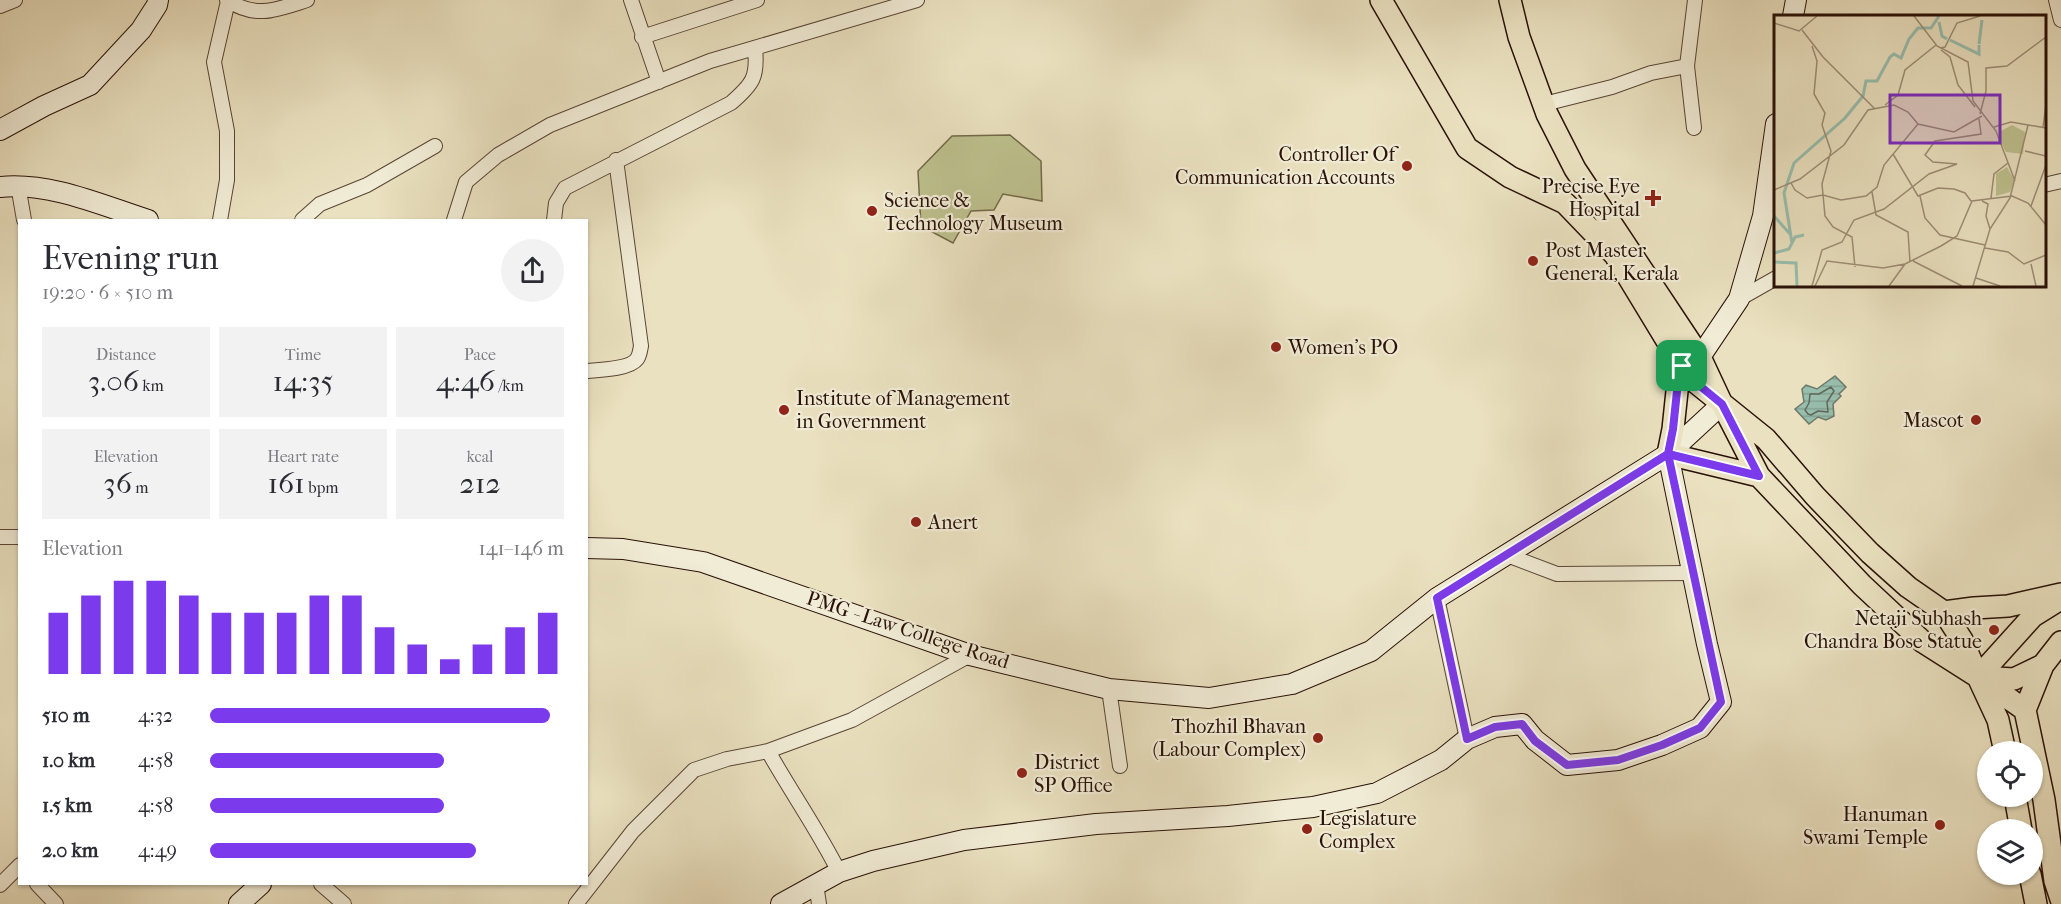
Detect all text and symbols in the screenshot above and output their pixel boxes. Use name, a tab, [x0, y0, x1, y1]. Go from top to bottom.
inset map	[1774, 15, 2046, 286]
place label: Controller Of Communication Accounts	[1175, 143, 1399, 189]
marker: Controller Of Communication Accounts	[1400, 159, 1414, 173]
place label: Precise Eye Hospital	[1541, 175, 1640, 221]
place label: Science & Technology Museum	[884, 189, 1063, 235]
marker: Precise Eye Hospital	[1644, 189, 1662, 207]
marker: Science & Technology Museum	[865, 204, 879, 218]
text: Evening run	[42, 239, 219, 278]
button: share	[501, 239, 564, 302]
place label: Post Master General, Kerala	[1545, 239, 1680, 285]
marker: Post Master General, Kerala	[1526, 254, 1540, 268]
text: 19:20 · 6 × 510 m	[42, 281, 173, 304]
place label: Women's PO	[1287, 336, 1398, 359]
marker: Women's PO	[1269, 340, 1283, 354]
pin	[1656, 340, 1707, 391]
text: Distance	[96, 345, 156, 364]
text: Time	[285, 345, 321, 364]
text: Pace	[464, 345, 496, 364]
icon: arrive	[1665, 349, 1698, 382]
text: 3.06	[88, 364, 139, 399]
text: 14:35	[273, 364, 333, 399]
text: 4:46	[436, 364, 495, 399]
text: km	[139, 376, 164, 395]
text: /km	[495, 376, 524, 395]
place label: Institute of Management in Government	[796, 387, 1010, 433]
marker: Institute of Management in Government	[777, 403, 791, 417]
place label: Mascot	[1903, 409, 1964, 432]
marker: Mascot	[1969, 413, 1983, 427]
text: Elevation	[94, 447, 158, 466]
text: Heart rate	[267, 447, 339, 466]
text: kcal	[467, 447, 493, 466]
text: 36	[103, 466, 132, 501]
text: 161	[267, 466, 305, 501]
text: 212	[459, 466, 501, 501]
text: m	[132, 478, 149, 497]
text: bpm	[305, 478, 339, 497]
place label: Anert	[927, 511, 978, 534]
marker: Anert	[909, 515, 923, 529]
text: Elevation	[42, 537, 123, 560]
text: 141–146 m	[479, 537, 564, 560]
street label: PMG - Law College Road	[804, 586, 1013, 674]
place label: Netaji Subhash Chandra Bose Statue	[1804, 607, 1983, 653]
marker: Netaji Subhash Chandra Bose Statue	[1987, 623, 2001, 637]
text: 510 m	[42, 704, 90, 727]
text: 4:32	[138, 704, 173, 727]
place label: Thozhil Bhavan (Labour Complex)	[1152, 715, 1306, 761]
marker: Thozhil Bhavan (Labour Complex)	[1311, 731, 1325, 745]
map controls	[1977, 741, 2043, 885]
button: locate	[1977, 741, 2043, 807]
text: 1.0 km	[42, 749, 95, 772]
text: 4:58	[138, 749, 173, 772]
place label: District SP Office	[1034, 751, 1113, 797]
marker: District SP Office	[1015, 766, 1029, 780]
text: 1.5 km	[42, 794, 92, 817]
text: 4:58	[138, 794, 173, 817]
place label: Hanuman Swami Temple	[1803, 803, 1928, 849]
place label: Legislature Complex	[1319, 807, 1417, 853]
marker: Hanuman Swami Temple	[1933, 818, 1947, 832]
button: layers	[1977, 819, 2043, 885]
marker: Legislature Complex	[1300, 822, 1314, 836]
text: 2.0 km	[42, 839, 98, 862]
text: 4:49	[138, 839, 177, 862]

